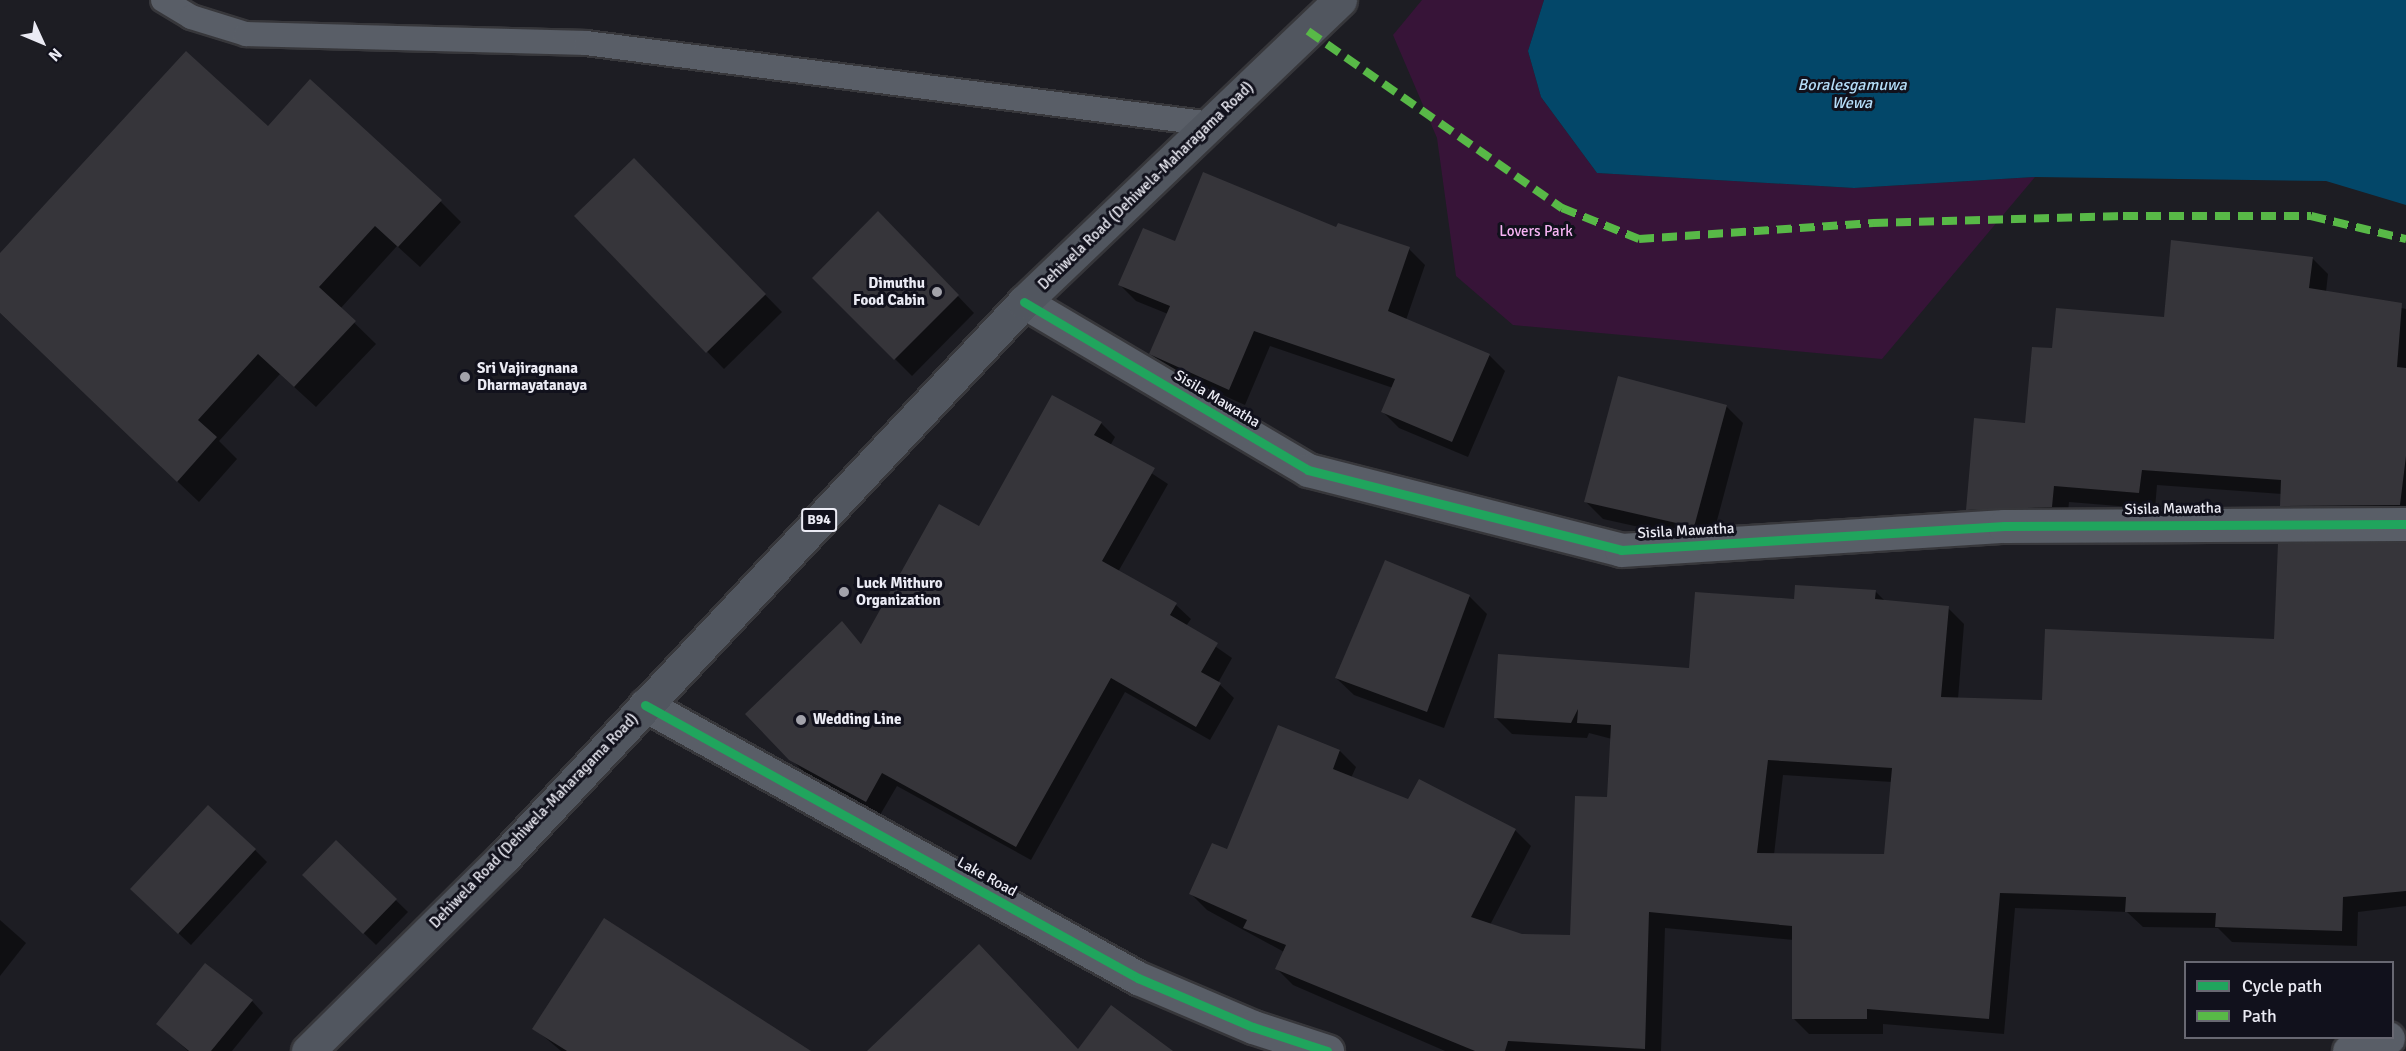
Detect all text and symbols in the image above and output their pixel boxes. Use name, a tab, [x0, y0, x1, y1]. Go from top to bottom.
north arrow	[12, 12, 72, 72]
text: N	[44, 44, 66, 65]
water label: Boralesgamuwa Wewa	[1797, 75, 1907, 113]
street label: Dehiwela Road (Dehiwela-Maharagama Road)	[1035, 78, 1257, 294]
park label: Lovers Park	[1499, 223, 1573, 241]
place label: Dimuthu Food Cabin	[853, 274, 925, 309]
marker: Dimuthu Food Cabin	[930, 285, 944, 299]
place label: Sri Vajiragnana Dharmayatanaya	[477, 359, 587, 394]
street label: Sisila Mawatha	[1171, 366, 1263, 432]
marker: Sri Vajiragnana Dharmayatanaya	[458, 370, 472, 384]
street label: Sisila Mawatha	[2124, 499, 2222, 519]
road number: B94	[801, 509, 837, 531]
street label: Sisila Mawatha	[1637, 519, 1735, 543]
place label: Luck Mithuro Organization	[856, 574, 943, 609]
marker: Luck Mithuro Organization	[837, 585, 851, 599]
street label: Dehiwela Road (Dehiwela-Maharagama Road)	[426, 710, 642, 932]
place label: Wedding Line	[813, 711, 901, 729]
marker: Wedding Line	[794, 713, 808, 727]
street label: Lake Road	[954, 853, 1020, 901]
legend	[2184, 961, 2394, 1039]
text: Cycle path	[2242, 975, 2322, 997]
text: Path	[2242, 1005, 2277, 1027]

